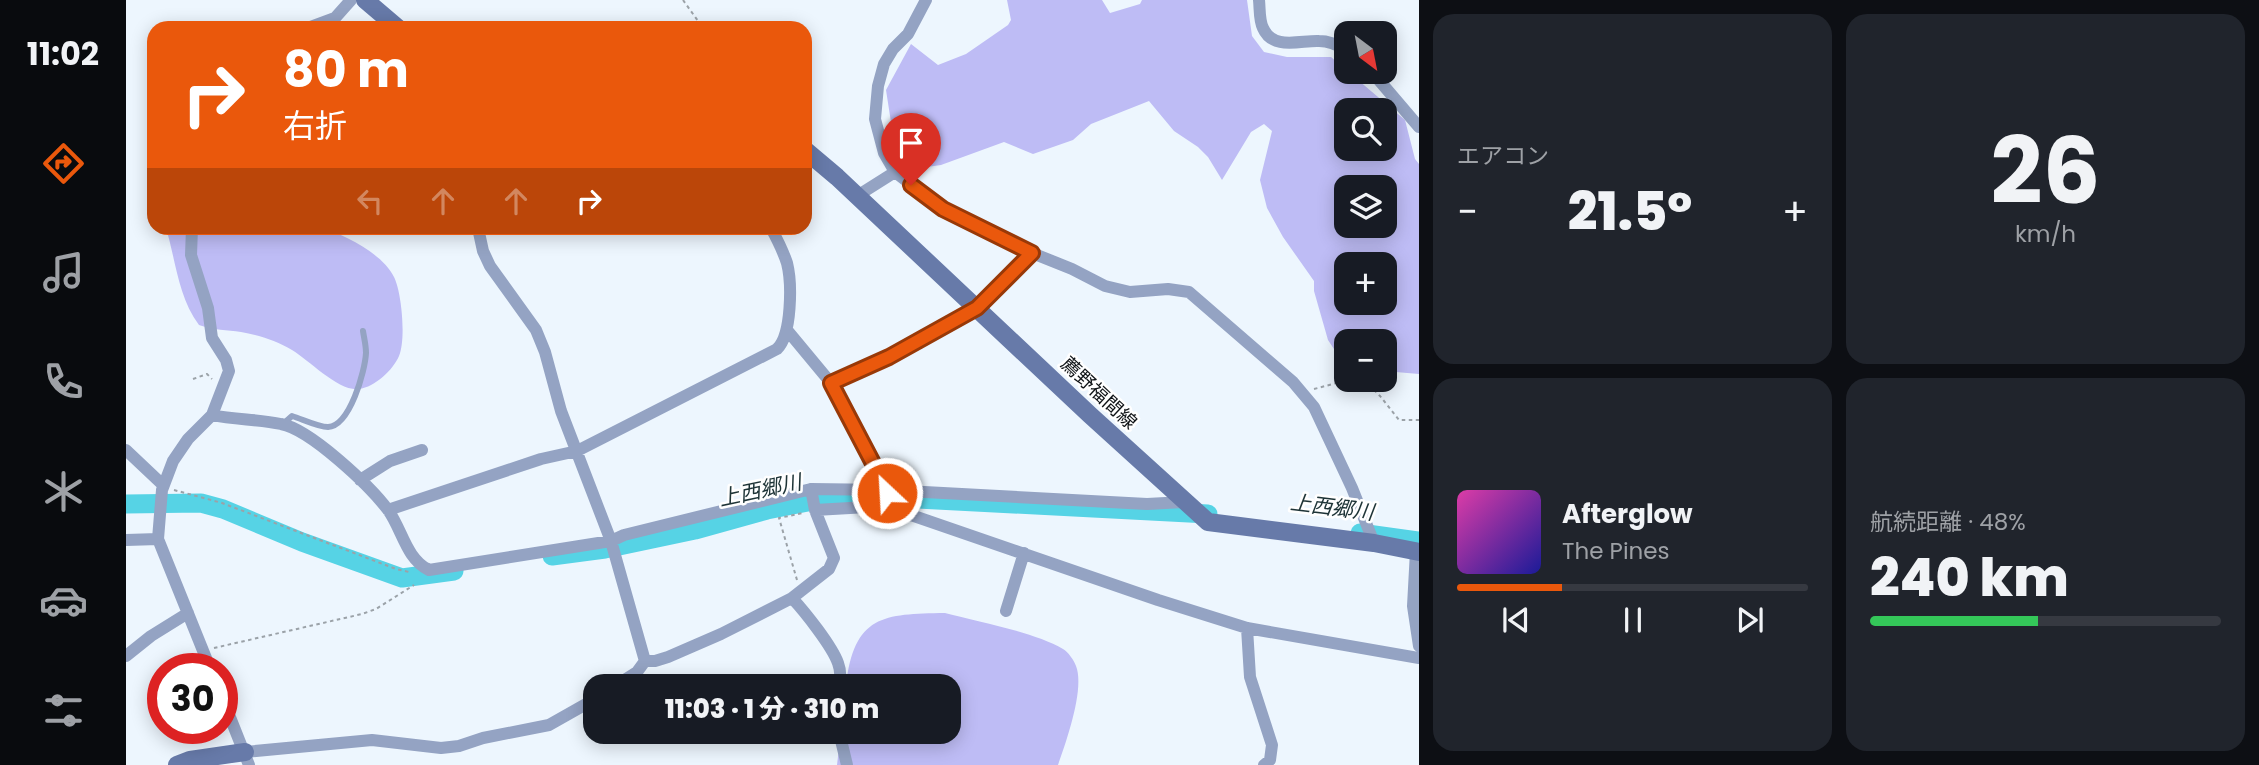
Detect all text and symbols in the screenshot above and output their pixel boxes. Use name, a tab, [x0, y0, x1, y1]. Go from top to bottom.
north arrow	[1334, 21, 1396, 84]
map controls	[1334, 21, 1397, 392]
text: 11:02	[27, 31, 99, 76]
text: 80 m	[283, 36, 409, 104]
icon: right	[168, 49, 259, 140]
button: search	[1334, 98, 1397, 161]
text: 右折	[283, 103, 347, 148]
text: 26	[1991, 107, 2100, 235]
pin	[881, 113, 941, 185]
icon: arrive	[892, 124, 930, 162]
icon: directions	[39, 139, 88, 188]
text: エアコン	[1457, 140, 1549, 172]
button: layers	[1334, 175, 1397, 238]
text: 21.5°	[1568, 175, 1692, 248]
icon: left	[351, 182, 389, 220]
icon: ahead	[424, 182, 462, 220]
icon: ahead	[497, 182, 535, 220]
icon: right	[570, 182, 608, 220]
text: −	[1457, 185, 1478, 238]
text: +	[1782, 185, 1808, 238]
text: km/h	[2015, 218, 2076, 250]
icon: music	[39, 248, 88, 297]
button: +	[1334, 252, 1397, 315]
button: −	[1334, 329, 1397, 392]
street label: 薦野福間線	[1055, 351, 1143, 435]
icon: phone	[39, 357, 88, 406]
position arrow	[850, 456, 924, 530]
icon: climate	[39, 467, 88, 516]
water label: 上西郷川	[716, 467, 806, 513]
water label: 上西郷川	[1289, 487, 1377, 527]
text: Afterglow	[1562, 496, 1693, 532]
text: 航続距離 · 48%	[1870, 506, 2026, 538]
text: The Pines	[1562, 535, 1670, 567]
text: 240 km	[1870, 541, 2069, 614]
icon: car	[39, 576, 88, 625]
icon: previous	[1497, 601, 1535, 639]
icon: pause	[1614, 601, 1652, 639]
icon: next	[1731, 601, 1769, 639]
speed limit sign: 30	[147, 653, 238, 744]
icon: filters	[39, 686, 88, 735]
text: 11:03 · 1 分 · 310 m	[665, 691, 879, 727]

